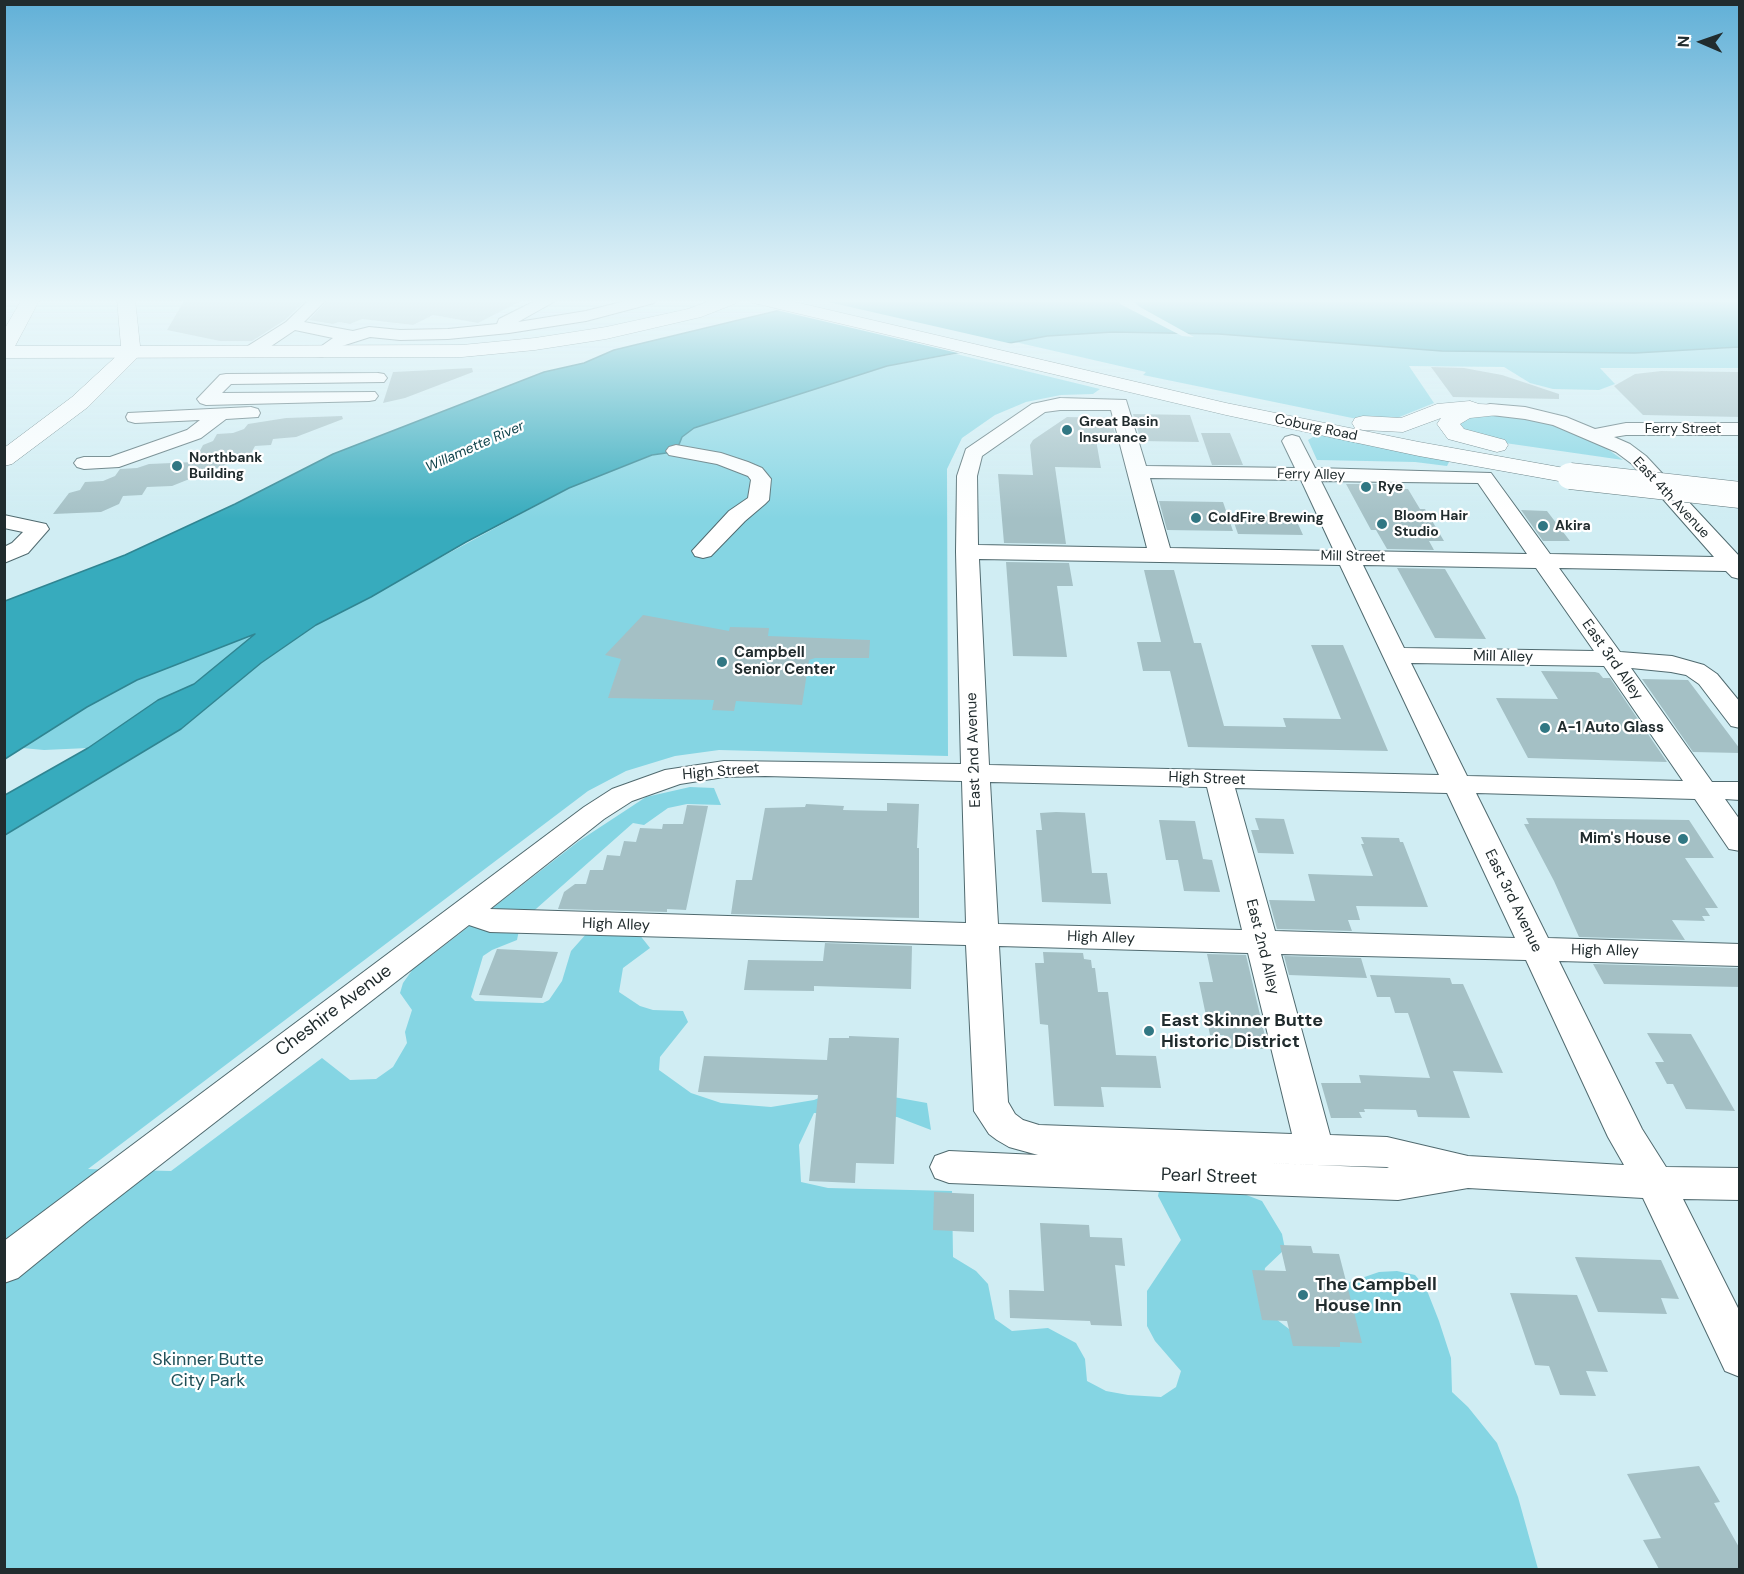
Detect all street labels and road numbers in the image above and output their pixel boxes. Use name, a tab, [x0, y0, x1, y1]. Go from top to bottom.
street label: Coburg Road	[1273, 411, 1359, 445]
street label: Ferry Street	[1645, 421, 1721, 437]
street label: East 4th Avenue	[1629, 454, 1713, 542]
street label: Ferry Alley	[1277, 466, 1345, 484]
street label: Mill Street	[1320, 548, 1386, 566]
street label: East 3rd Alley	[1578, 616, 1646, 704]
street label: Mill Alley	[1473, 647, 1533, 667]
street label: East 2nd Avenue	[963, 692, 985, 808]
street label: High Street	[682, 760, 760, 784]
street label: High Street	[1168, 769, 1246, 789]
street label: East 3rd Avenue	[1480, 847, 1546, 955]
street label: East 2nd Alley	[1241, 897, 1283, 997]
street label: High Alley	[582, 915, 650, 935]
street label: High Alley	[1067, 928, 1135, 948]
street label: High Alley	[1571, 941, 1639, 961]
street label: Cheshire Avenue	[272, 960, 396, 1062]
street label: Pearl Street	[1160, 1165, 1258, 1189]

